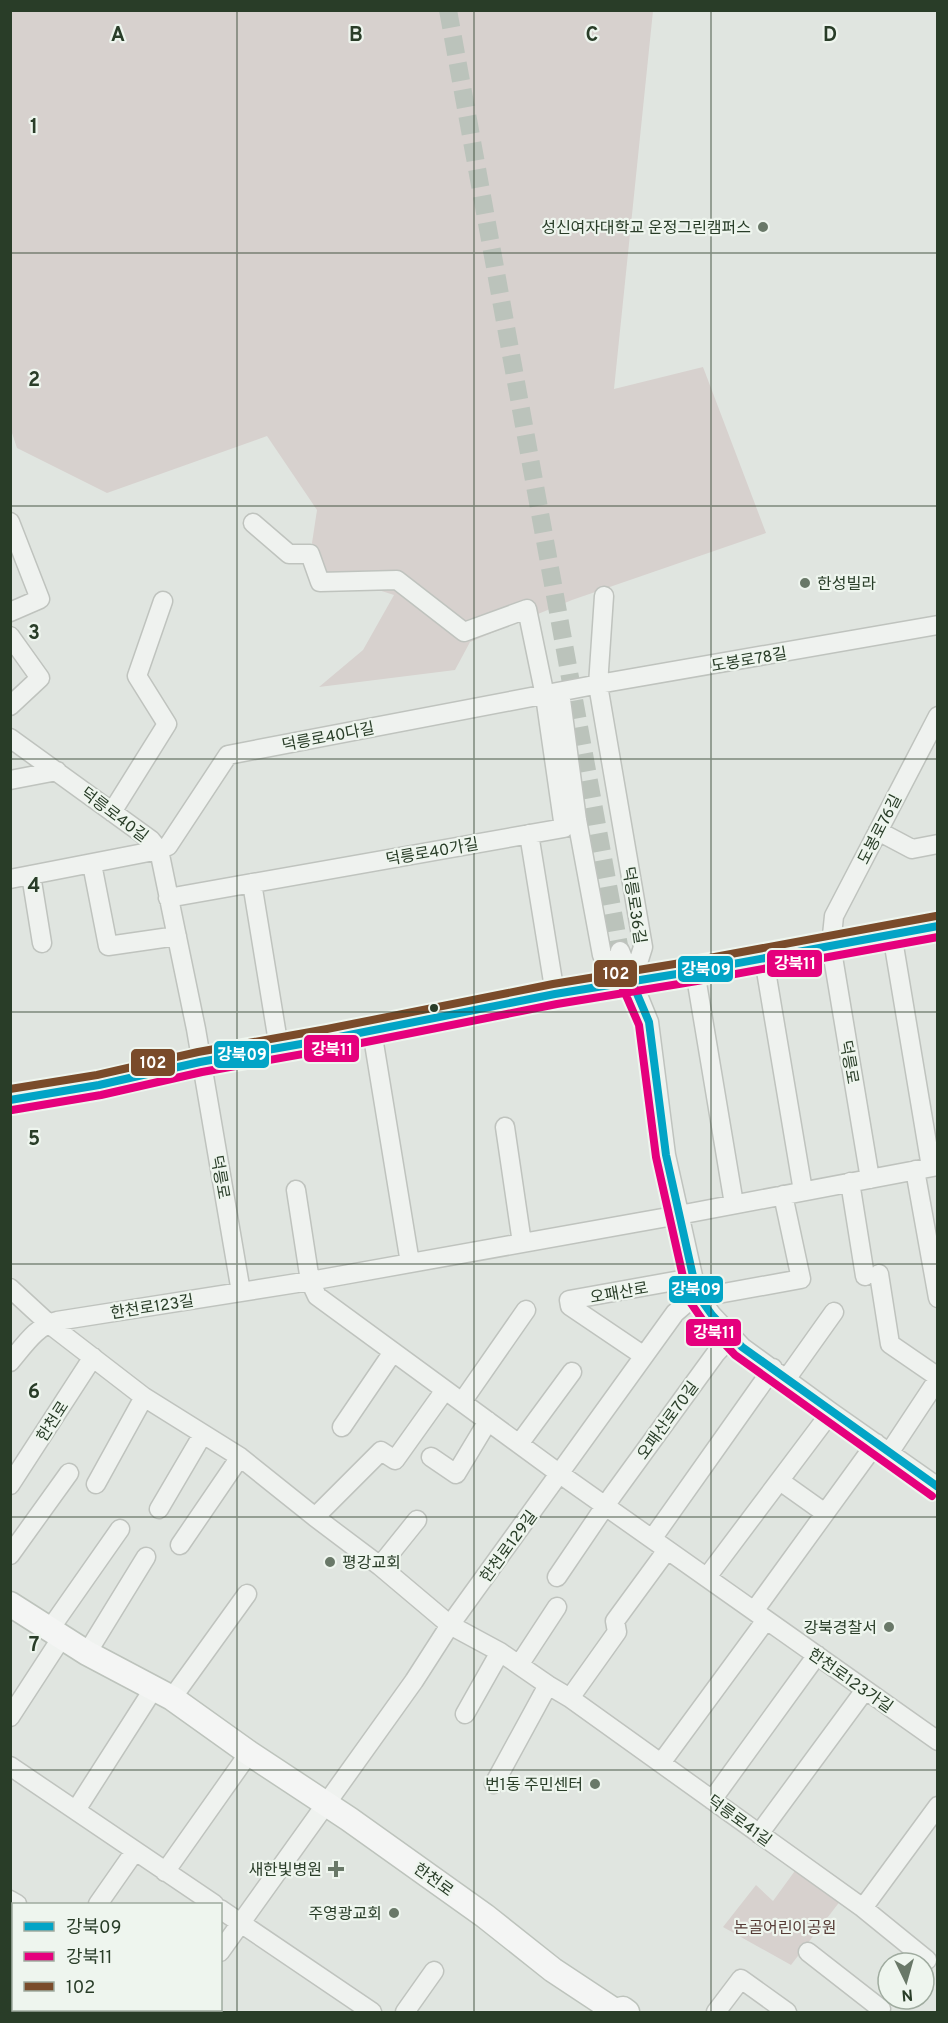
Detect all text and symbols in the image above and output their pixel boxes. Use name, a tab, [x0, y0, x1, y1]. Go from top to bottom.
text: A	[111, 23, 125, 49]
text: B	[349, 23, 363, 49]
text: C	[586, 23, 598, 49]
text: D	[823, 23, 837, 49]
text: 1	[30, 115, 38, 141]
place label: 성신여자대학교 운정그린캠퍼스	[541, 219, 751, 239]
marker: 성신여자대학교 운정그린캠퍼스	[756, 220, 770, 234]
text: 2	[28, 368, 40, 394]
place label: 한성빌라	[817, 575, 876, 595]
marker: 한성빌라	[798, 576, 812, 590]
text: 3	[28, 621, 40, 647]
street label: 도봉로78길	[710, 644, 789, 677]
street label: 덕릉로40다길	[280, 719, 376, 757]
street label: 덕릉로40길	[76, 784, 151, 847]
street label: 도봉로76길	[855, 792, 907, 868]
street label: 덕릉로40가길	[384, 835, 480, 871]
street label: 덕릉로36길	[617, 865, 649, 945]
text: 4	[28, 874, 40, 900]
line badge: 강북11	[766, 949, 823, 978]
line badge: 강북09	[677, 955, 734, 983]
text: 강북11	[774, 955, 816, 975]
line badge: 102	[593, 959, 638, 988]
text: 강북09	[681, 961, 731, 981]
text: 102	[603, 965, 629, 985]
unlabelled marker	[428, 1002, 440, 1014]
line badge: 강북11	[303, 1034, 360, 1063]
street label: 덕릉로	[834, 1039, 862, 1086]
line badge: 강북09	[213, 1040, 270, 1069]
text: 강북11	[311, 1041, 353, 1061]
text: 강북09	[217, 1046, 267, 1066]
line badge: 102	[130, 1048, 176, 1077]
text: 102	[140, 1054, 166, 1074]
text: 5	[28, 1127, 40, 1153]
street label: 덕릉로	[205, 1154, 233, 1201]
line badge: 강북09	[668, 1275, 724, 1304]
street label: 오패산로	[589, 1279, 650, 1309]
text: 강북09	[671, 1281, 721, 1301]
street label: 한천로123길	[109, 1292, 195, 1324]
line badge: 강북11	[685, 1318, 742, 1347]
text: 강북11	[693, 1324, 735, 1344]
street label: 오패산로70길	[634, 1378, 704, 1464]
text: 6	[28, 1380, 40, 1406]
street label: 한천로	[33, 1398, 74, 1446]
street label: 한천로129길	[477, 1507, 542, 1587]
place label: 평강교회	[342, 1554, 401, 1574]
marker: 평강교회	[323, 1555, 337, 1569]
place label: 강북경찰서	[803, 1619, 877, 1639]
marker: 강북경찰서	[882, 1620, 896, 1634]
text: 7	[29, 1633, 39, 1659]
street label: 한천로123가길	[804, 1645, 896, 1718]
place label: 번1동 주민센터	[485, 1776, 583, 1796]
marker: 번1동 주민센터	[588, 1777, 602, 1791]
street label: 덕릉로41길	[703, 1792, 775, 1852]
marker: 새한빛병원	[327, 1860, 345, 1878]
street label: 한천로	[409, 1860, 457, 1902]
place label: 새한빛병원	[248, 1861, 322, 1881]
legend	[12, 1903, 222, 2011]
place label: 주영광교회	[308, 1905, 382, 1925]
marker: 주영광교회	[387, 1906, 401, 1920]
text: 강북09	[66, 1917, 121, 1940]
park label: 논골어린이공원	[733, 1919, 837, 1939]
text: 강북11	[66, 1947, 113, 1970]
north arrow	[876, 1951, 936, 2011]
text: 102	[66, 1977, 95, 2000]
text: N	[901, 1983, 914, 2004]

